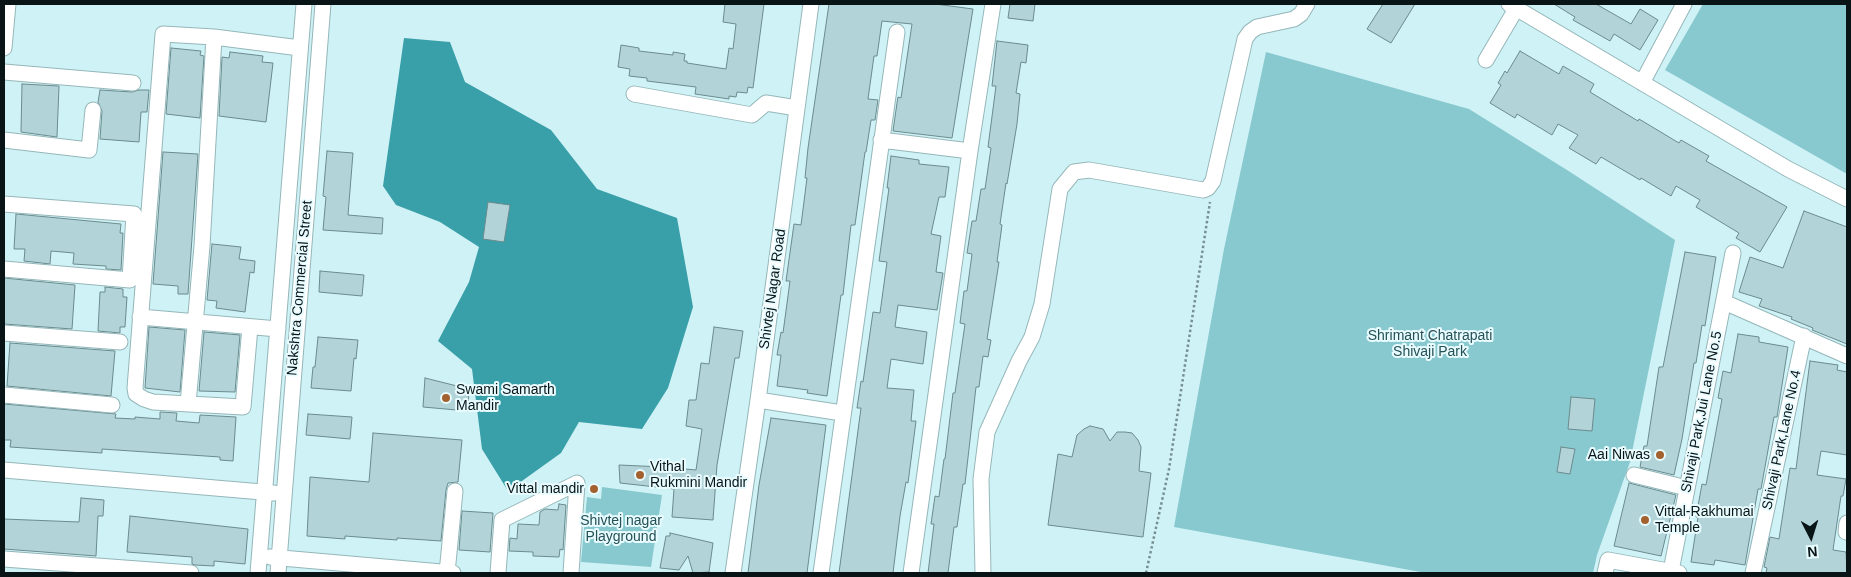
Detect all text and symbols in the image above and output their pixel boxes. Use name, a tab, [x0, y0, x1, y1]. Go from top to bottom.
street label: Nakshtra Commercial Street	[284, 200, 316, 376]
street label: Shivtej Nagar Road	[756, 228, 790, 350]
park label: Shrimant Chatrapati Shivaji Park	[1368, 328, 1492, 361]
street label: Shivaji Park,Jui Lane No.5	[1678, 330, 1726, 494]
street label: Shivaji Park,Lane No.4	[1759, 369, 1805, 511]
place label: Swami Samarth Mandir	[456, 382, 555, 414]
marker: Swami Samarth Mandir	[440, 392, 452, 404]
place label: Aai Niwas	[1588, 447, 1650, 463]
marker: Aai Niwas	[1654, 449, 1666, 461]
place label: Vithal Rukmini Mandir	[650, 459, 747, 492]
marker: Vithal Rukmini Mandir	[634, 469, 646, 481]
place label: Vittal mandir	[506, 481, 584, 497]
marker: Vittal mandir	[588, 483, 600, 495]
place label: Vittal-Rakhumai Temple	[1655, 504, 1754, 536]
north arrow	[1786, 512, 1836, 562]
park label: Shivtej nagar Playground	[580, 513, 662, 546]
marker: Vittal-Rakhumai Temple	[1639, 514, 1651, 526]
text: N	[1807, 544, 1818, 560]

